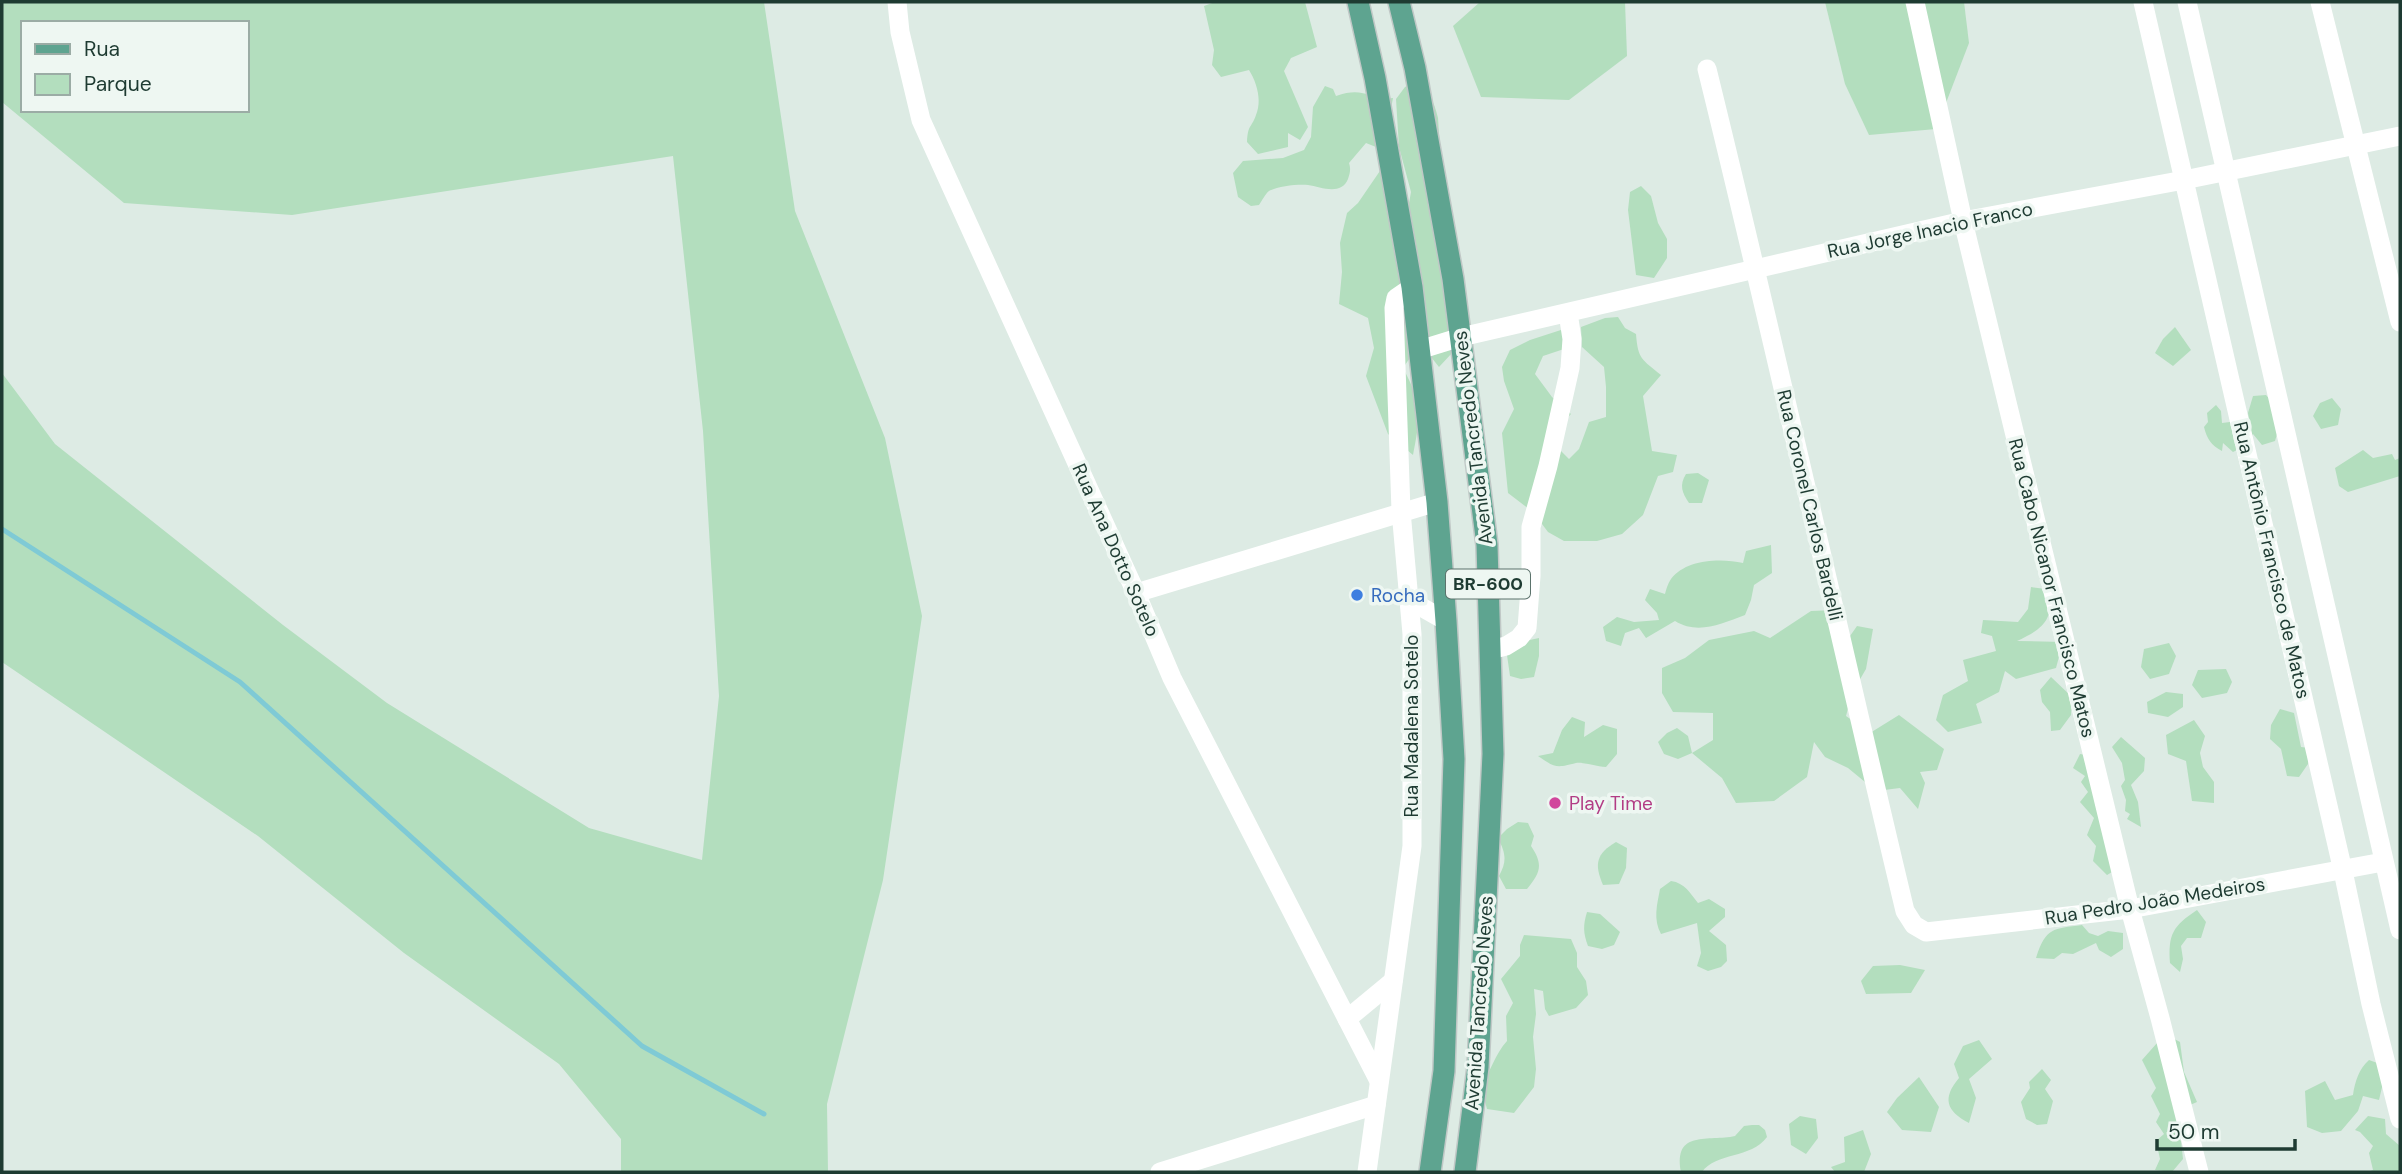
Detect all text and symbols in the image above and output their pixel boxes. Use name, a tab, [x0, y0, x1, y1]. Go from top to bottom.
legend	[21, 21, 248, 112]
text: Rua	[84, 35, 120, 63]
text: Parque	[84, 70, 152, 98]
street label: Rua Jorge Inacio Franco	[1825, 196, 2035, 264]
street label: Avenida Tancredo Neves	[1447, 330, 1499, 546]
street label: Rua Coronel Carlos Bardelli	[1771, 387, 1849, 623]
street label: Rua Antônio Francisco de Matos	[2228, 419, 2316, 701]
street label: Rua Cabo Nicanor Francisco Matos	[2003, 436, 2101, 740]
street label: Rua Ana Dotto Sotelo	[1067, 460, 1165, 640]
road number: BR-600	[1446, 570, 1530, 598]
place label: Rocha	[1371, 583, 1425, 608]
marker: Rocha	[1349, 587, 1365, 603]
street label: Rua Madalena Sotelo	[1399, 635, 1424, 817]
place label: Play Time	[1569, 791, 1653, 816]
marker: Play Time	[1547, 795, 1563, 811]
street label: Rua Pedro João Medeiros	[2043, 871, 2267, 931]
street label: Avenida Tancredo Neves	[1459, 895, 1499, 1111]
scale bar	[2157, 1108, 2295, 1152]
text: 50 m	[2168, 1118, 2219, 1146]

